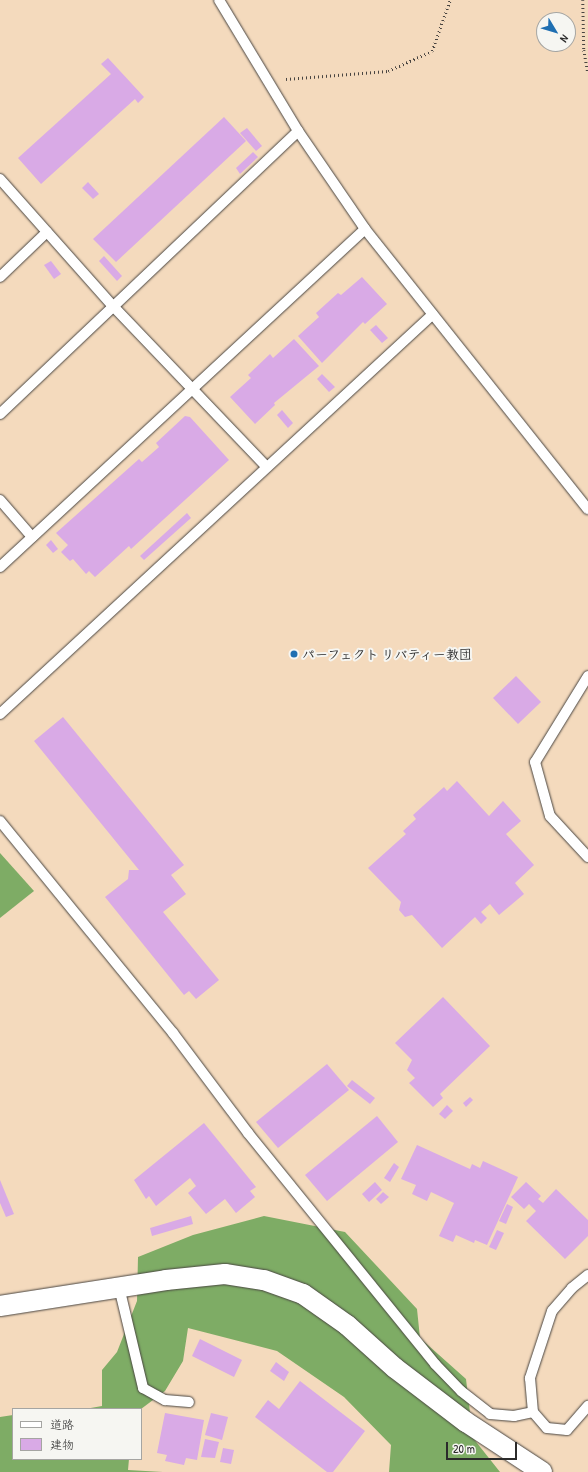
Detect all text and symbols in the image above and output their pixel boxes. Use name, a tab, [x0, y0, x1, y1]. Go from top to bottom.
north arrow	[536, 12, 576, 52]
text: N	[557, 32, 572, 45]
place label: パーフェクト リバティー教団	[302, 646, 474, 662]
marker: パーフェクト リバティー教団	[289, 649, 299, 659]
legend	[12, 1408, 142, 1460]
text: 道路	[50, 1416, 74, 1433]
scale bar	[448, 1434, 519, 1460]
text: 建物	[50, 1436, 74, 1453]
text: 20 m	[453, 1440, 475, 1457]

